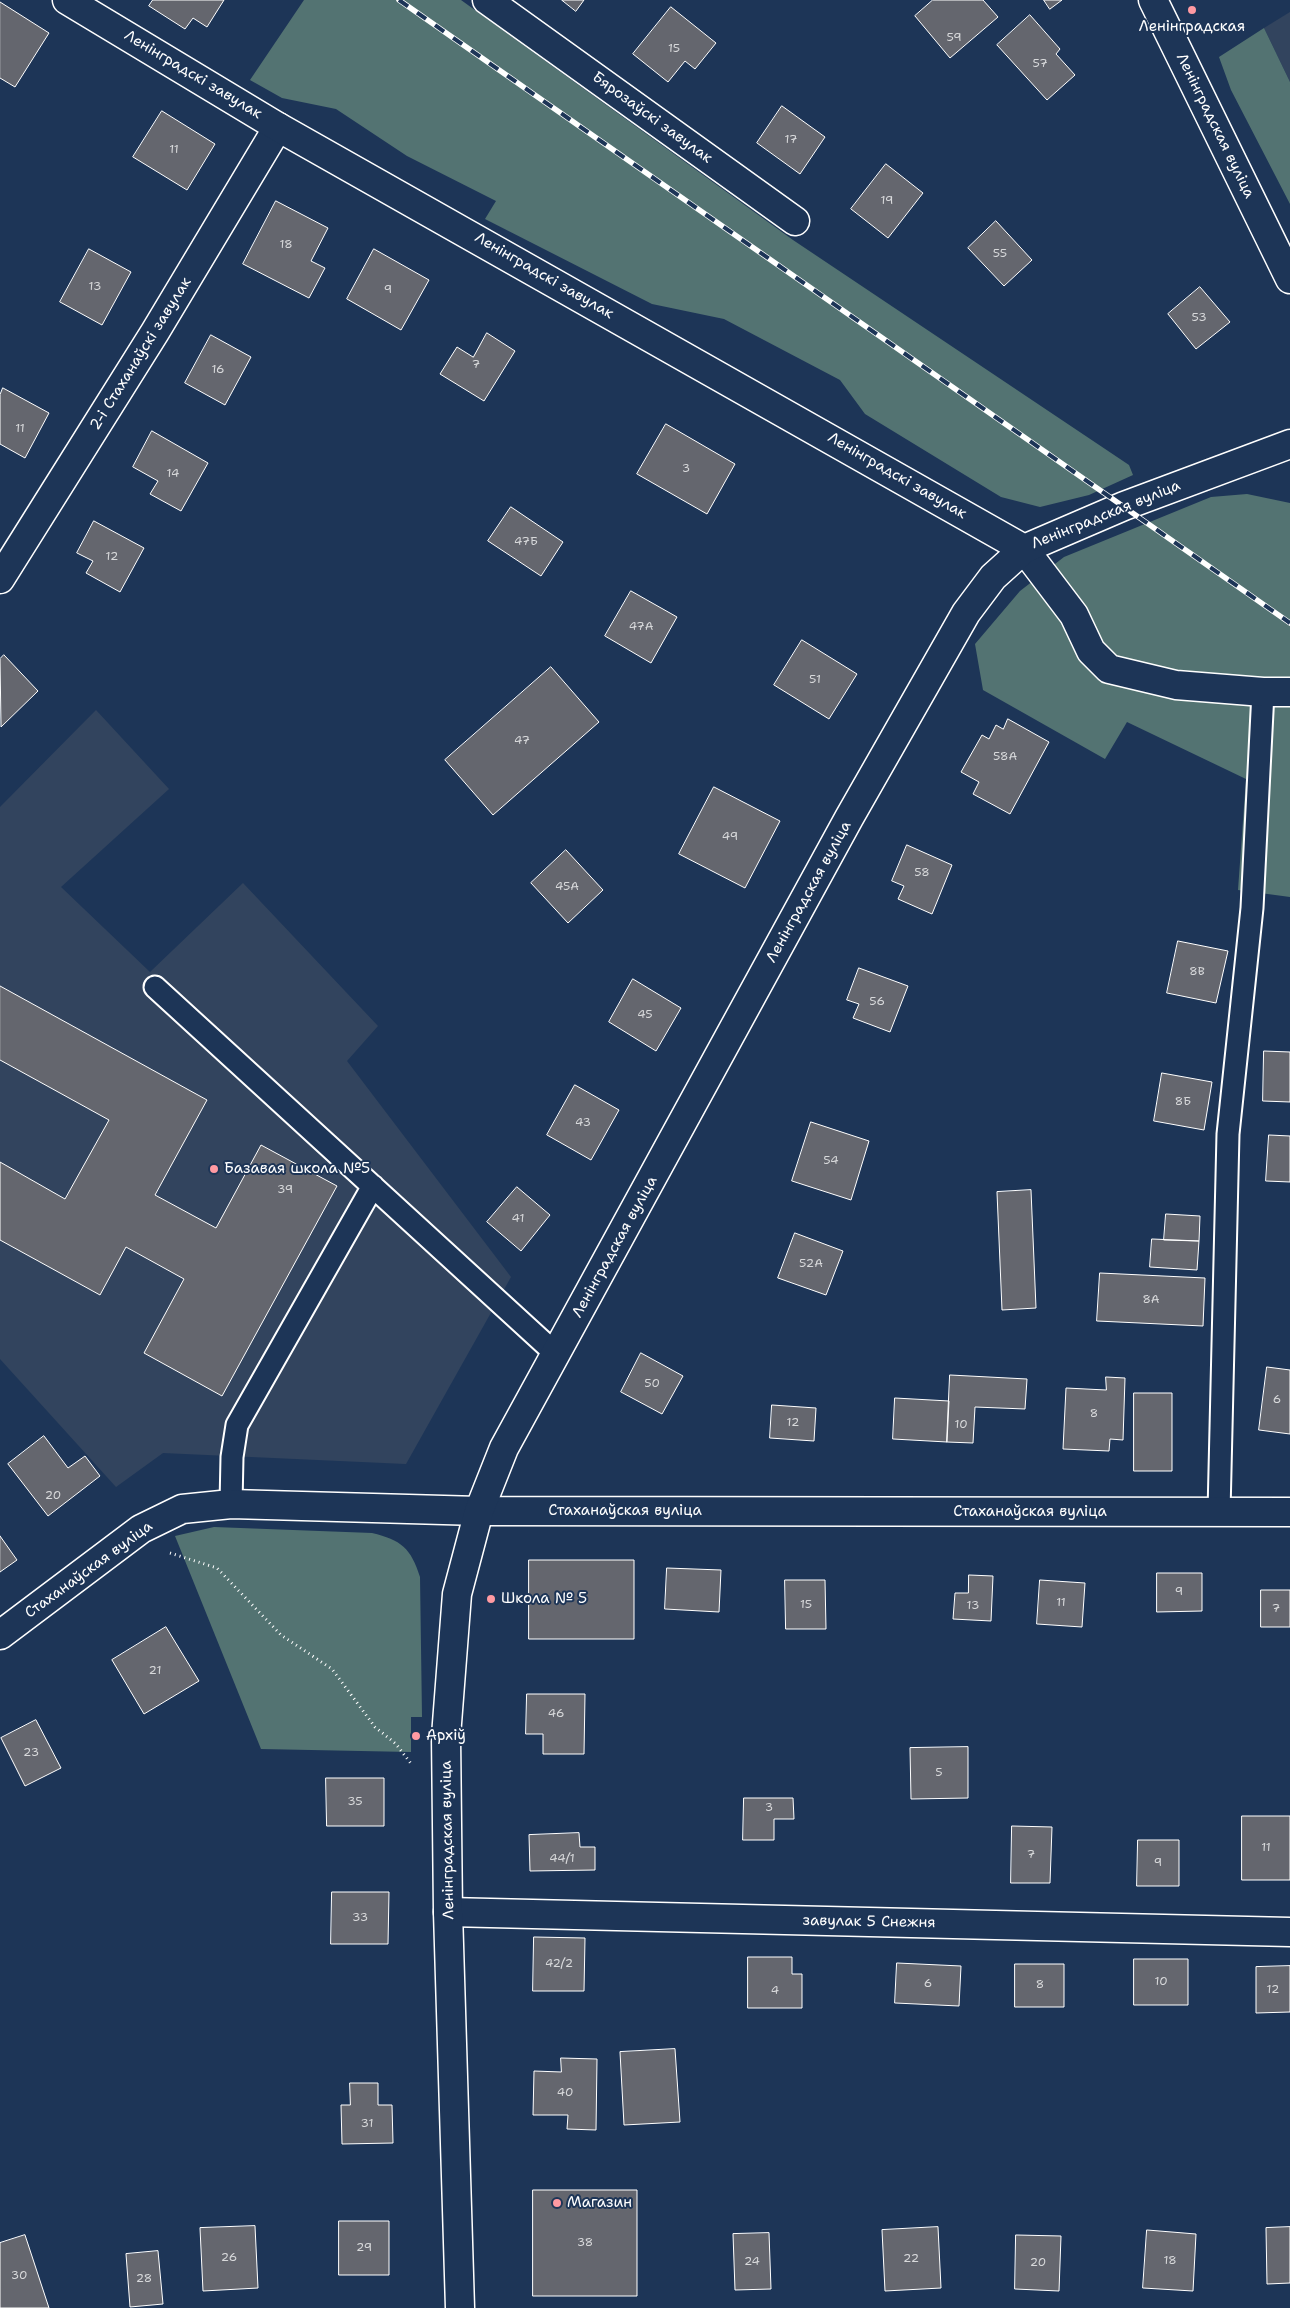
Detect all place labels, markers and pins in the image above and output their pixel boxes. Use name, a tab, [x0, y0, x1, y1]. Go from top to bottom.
marker: Ленінградская	[1186, 4, 1198, 16]
place label: Ленінградская	[1139, 18, 1245, 36]
place label: Базавая школа №5	[224, 1160, 370, 1178]
marker: Базавая школа №5	[208, 1163, 220, 1175]
place label: Школа № 5	[501, 1590, 587, 1608]
marker: Школа № 5	[485, 1593, 497, 1605]
place label: Архіў	[426, 1727, 466, 1745]
marker: Архіў	[410, 1730, 422, 1742]
place label: Магазин	[567, 2194, 632, 2212]
marker: Магазин	[551, 2197, 563, 2209]

